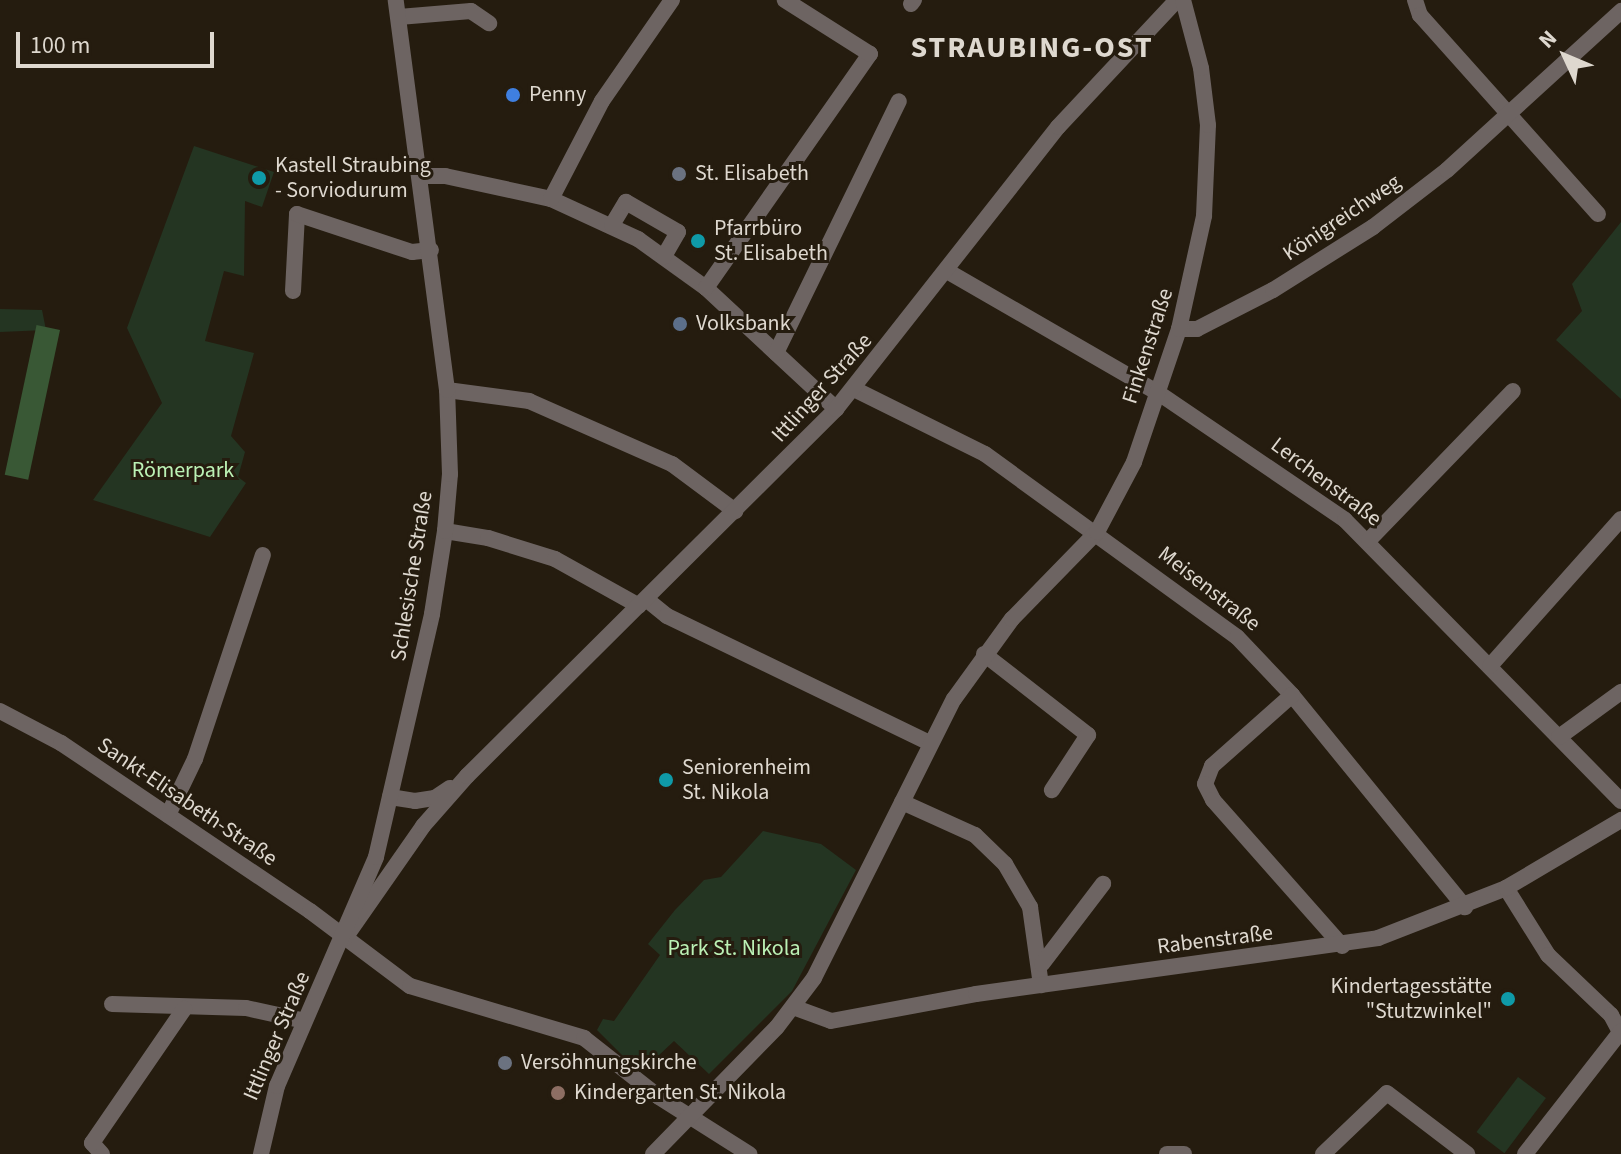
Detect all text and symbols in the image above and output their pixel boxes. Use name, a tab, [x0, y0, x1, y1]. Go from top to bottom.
scale bar	[20, 16, 218, 66]
north arrow	[1525, 16, 1605, 96]
text: N	[1531, 23, 1564, 56]
text: 100 m	[30, 28, 90, 63]
district label: STRAUBING-OST	[910, 30, 1154, 66]
place label: Penny	[529, 82, 586, 108]
marker: Penny	[504, 86, 522, 104]
place label: Kastell Straubing - Sorviodurum	[275, 152, 431, 204]
place label: St. Elisabeth	[695, 161, 809, 187]
marker: St. Elisabeth	[670, 165, 688, 183]
marker: Kastell Straubing - Sorviodurum	[250, 169, 268, 187]
street label: Königreichweg	[1278, 169, 1406, 267]
place label: Pfarrbüro St. Elisabeth	[714, 215, 828, 266]
marker: Pfarrbüro St. Elisabeth	[689, 232, 707, 250]
street label: Finkenstraße	[1117, 285, 1179, 407]
place label: Volksbank	[696, 311, 791, 337]
marker: Volksbank	[671, 315, 689, 333]
street label: Ittlinger Straße	[766, 328, 878, 448]
street label: Lerchenstraße	[1265, 432, 1387, 532]
park label: Römerpark	[132, 458, 234, 484]
street label: Schlesische Straße	[386, 489, 438, 663]
street label: Meisenstraße	[1153, 541, 1265, 637]
street label: Sankt-Elisabeth-Straße	[92, 732, 282, 872]
place label: Seniorenheim St. Nikola	[682, 754, 811, 806]
marker: Seniorenheim St. Nikola	[657, 771, 675, 789]
street label: Rabenstraße	[1156, 920, 1274, 960]
park label: Park St. Nikola	[668, 936, 800, 962]
street label: Ittlinger Straße	[238, 968, 316, 1104]
place label: Kindertagesstätte "Stutzwinkel"	[1331, 973, 1492, 1024]
marker: Kindertagesstätte "Stutzwinkel"	[1499, 990, 1517, 1008]
place label: Versöhnungskirche	[521, 1050, 697, 1076]
marker: Versöhnungskirche	[496, 1054, 514, 1072]
place label: Kindergarten St. Nikola	[574, 1080, 786, 1106]
marker: Kindergarten St. Nikola	[549, 1084, 567, 1102]

